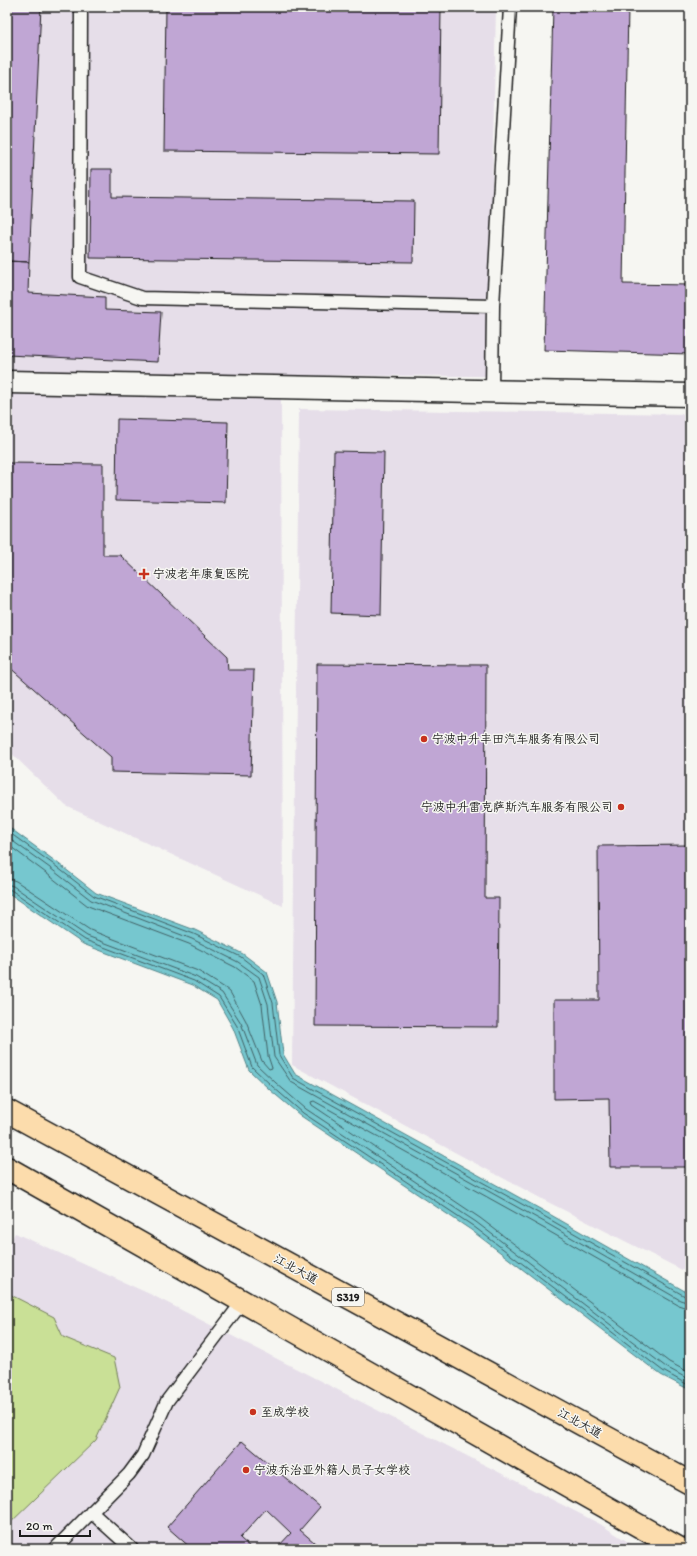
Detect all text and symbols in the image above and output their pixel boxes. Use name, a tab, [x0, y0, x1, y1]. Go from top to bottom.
place label: 宁波老年康复医院	[153, 567, 249, 581]
marker: 宁波老年康复医院	[138, 568, 150, 580]
place label: 宁波中升丰田汽车服务有限公司	[432, 732, 600, 746]
marker: 宁波中升丰田汽车服务有限公司	[419, 734, 429, 744]
place label: 宁波中升雷克萨斯汽车服务有限公司	[421, 800, 613, 814]
marker: 宁波中升雷克萨斯汽车服务有限公司	[616, 802, 626, 812]
street label: 江北大道	[272, 1251, 320, 1287]
road number: S319	[332, 1288, 364, 1306]
place label: 至成学校	[261, 1405, 309, 1419]
street label: 江北大道	[556, 1405, 604, 1441]
marker: 至成学校	[248, 1407, 258, 1417]
place label: 宁波乔治亚外籍人员子女学校	[254, 1463, 410, 1477]
marker: 宁波乔治亚外籍人员子女学校	[241, 1465, 251, 1475]
scale bar	[20, 1512, 90, 1538]
text: 20 m	[26, 1519, 53, 1533]

